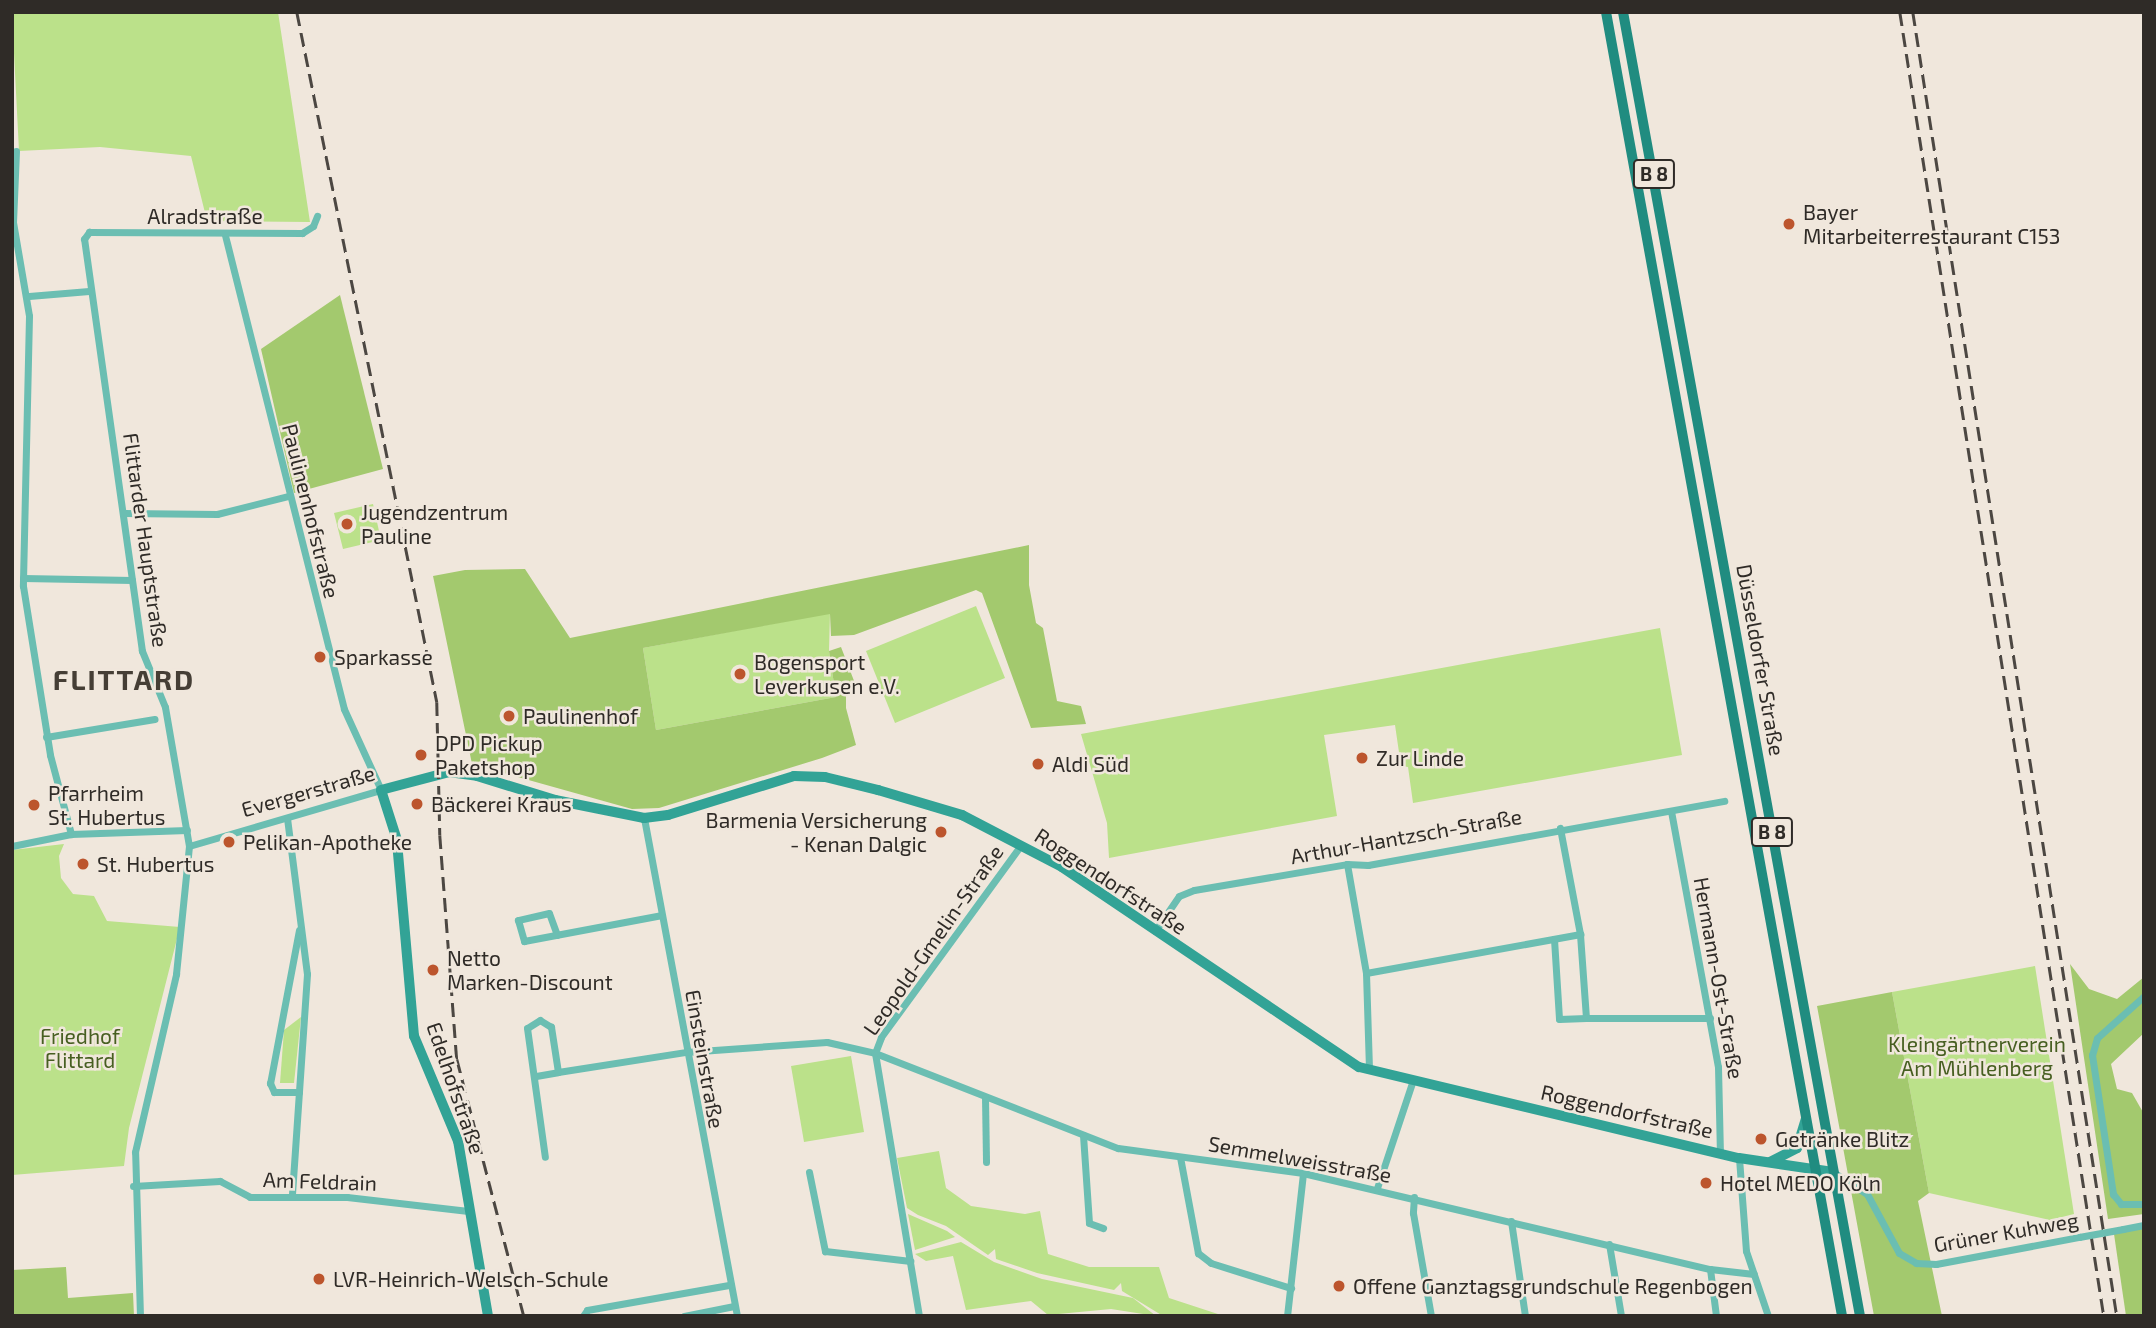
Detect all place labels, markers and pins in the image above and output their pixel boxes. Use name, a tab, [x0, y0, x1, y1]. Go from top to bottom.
place label: Bayer Mitarbeiterrestaurant C153	[1803, 199, 2060, 249]
marker: Bayer Mitarbeiterrestaurant C153	[1781, 216, 1797, 232]
place label: Jugendzentrum Pauline	[361, 499, 508, 549]
marker: Jugendzentrum Pauline	[339, 516, 355, 532]
place label: Sparkasse	[334, 644, 433, 670]
marker: Sparkasse	[312, 649, 328, 665]
place label: Bogensport Leverkusen e.V.	[754, 649, 900, 699]
marker: Bogensport Leverkusen e.V.	[732, 666, 748, 682]
place label: Paulinenhof	[523, 703, 638, 729]
marker: Paulinenhof	[501, 708, 517, 724]
place label: DPD Pickup Paketshop	[435, 730, 543, 780]
place label: Zur Linde	[1376, 745, 1464, 771]
marker: DPD Pickup Paketshop	[413, 747, 429, 763]
marker: Zur Linde	[1354, 750, 1370, 766]
place label: Aldi Süd	[1052, 751, 1129, 777]
marker: Aldi Süd	[1030, 756, 1046, 772]
place label: Pfarrheim St. Hubertus	[48, 780, 165, 830]
place label: Bäckerei Kraus	[431, 791, 572, 817]
marker: Bäckerei Kraus	[409, 796, 425, 812]
marker: Pfarrheim St. Hubertus	[26, 797, 42, 813]
place label: Barmenia Versicherung - Kenan Dalgic	[705, 807, 927, 857]
marker: Barmenia Versicherung - Kenan Dalgic	[933, 824, 949, 840]
place label: Pelikan-Apotheke	[243, 829, 412, 855]
marker: Pelikan-Apotheke	[221, 834, 237, 850]
place label: St. Hubertus	[97, 851, 214, 877]
marker: St. Hubertus	[75, 856, 91, 872]
place label: Netto Marken-Discount	[447, 945, 613, 995]
marker: Netto Marken-Discount	[425, 962, 441, 978]
place label: Getränke Blitz	[1775, 1126, 1909, 1152]
marker: Getränke Blitz	[1753, 1131, 1769, 1147]
place label: Hotel MEDO Köln	[1720, 1170, 1881, 1196]
marker: Hotel MEDO Köln	[1698, 1175, 1714, 1191]
place label: LVR-Heinrich-Welsch-Schule	[333, 1266, 608, 1292]
marker: LVR-Heinrich-Welsch-Schule	[311, 1271, 327, 1287]
place label: Offene Ganztagsgrundschule Regenbogen	[1353, 1273, 1753, 1299]
marker: Offene Ganztagsgrundschule Regenbogen	[1331, 1278, 1347, 1294]

